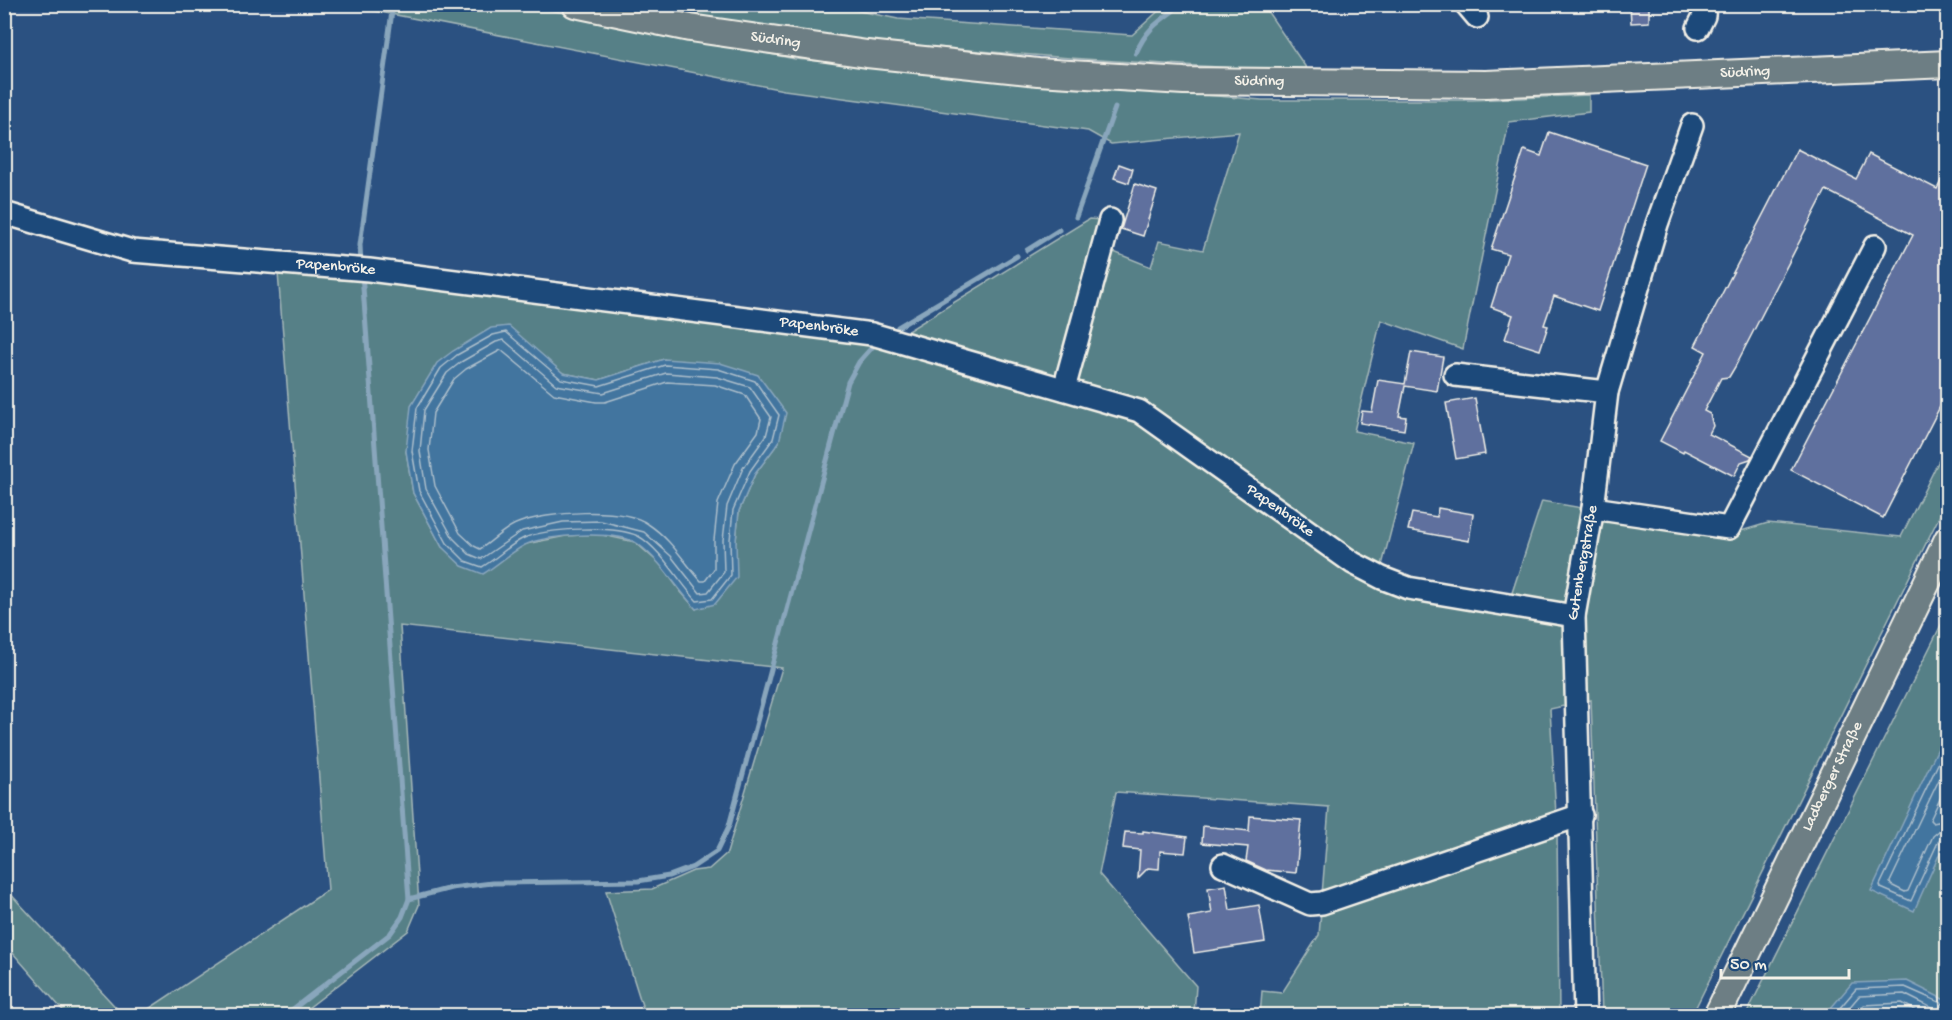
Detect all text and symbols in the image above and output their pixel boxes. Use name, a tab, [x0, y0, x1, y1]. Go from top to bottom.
street label: Südring	[749, 28, 802, 54]
street label: Südring	[1720, 62, 1771, 83]
street label: Südring	[1234, 72, 1285, 91]
street label: Papenbröke	[295, 255, 377, 280]
street label: Papenbröke	[778, 313, 860, 342]
street label: Papenbröke	[1241, 480, 1318, 542]
street label: Gutenbergstraße	[1564, 503, 1603, 622]
street label: Ladberger Straße	[1798, 718, 1868, 835]
scale bar	[1721, 942, 1848, 980]
text: 50 m	[1730, 955, 1767, 976]

